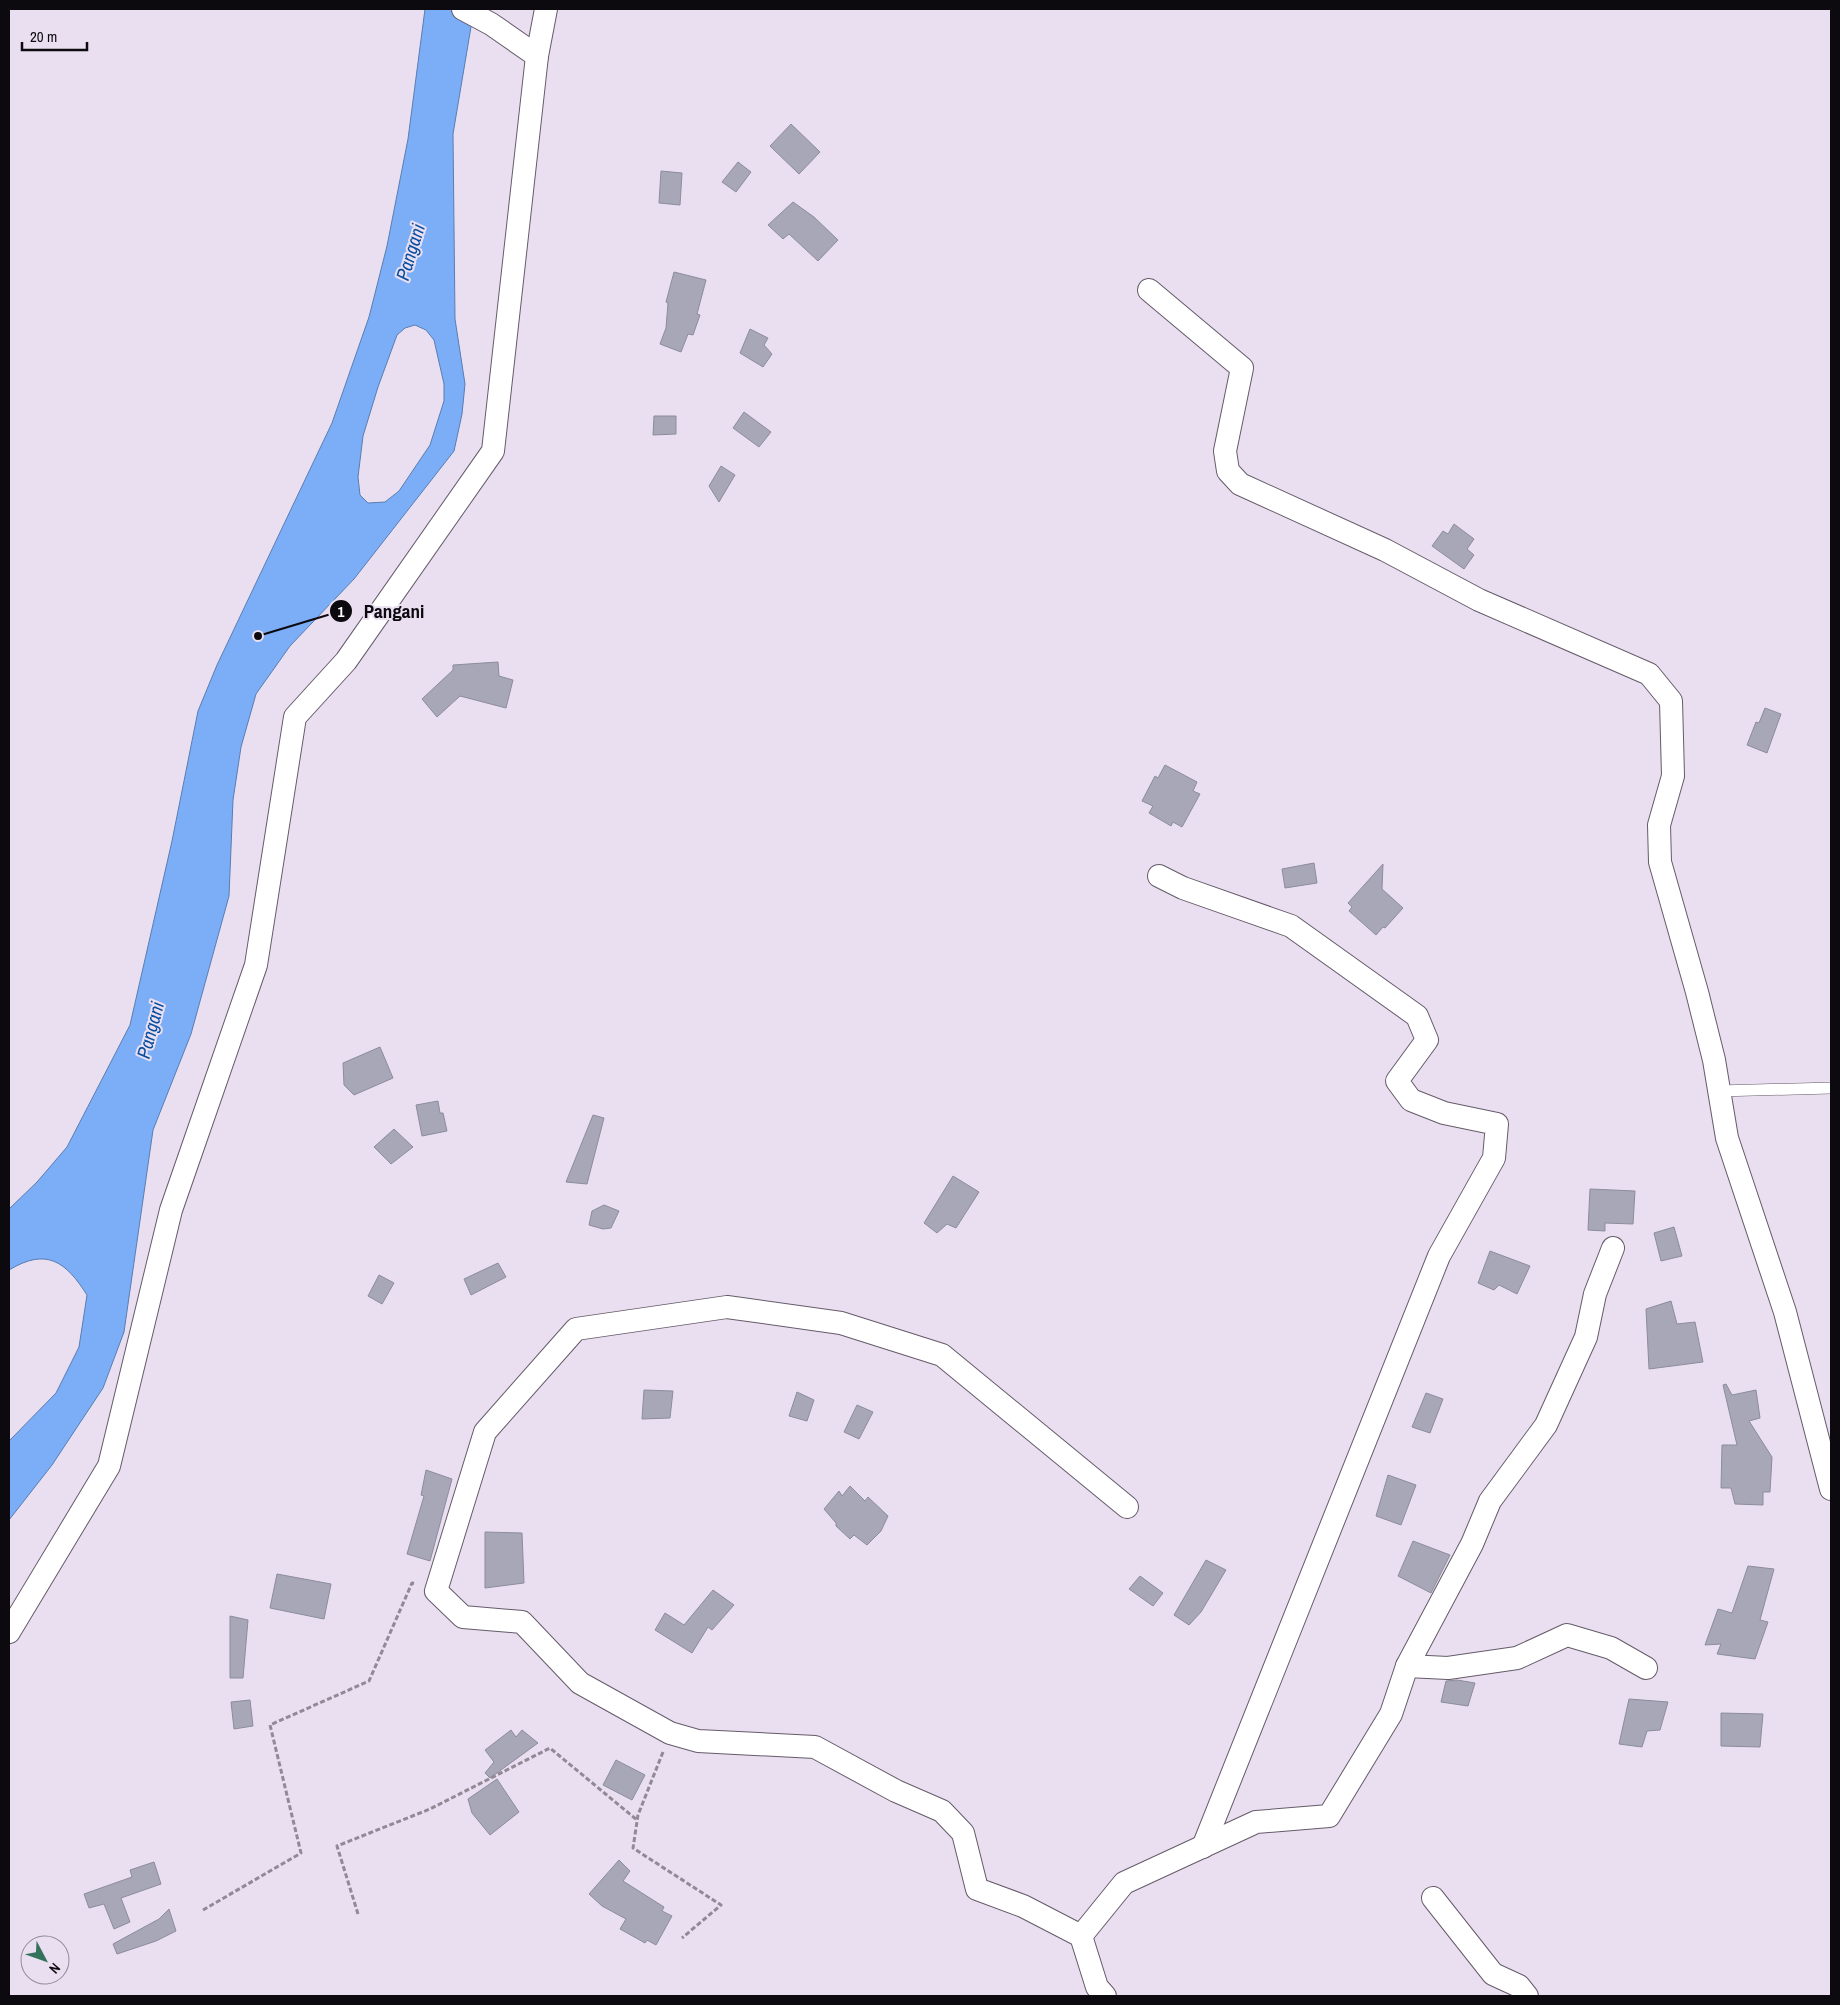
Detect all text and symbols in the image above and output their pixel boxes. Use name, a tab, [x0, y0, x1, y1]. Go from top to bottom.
scale bar	[22, 20, 88, 52]
text: 20 m	[30, 26, 57, 47]
water label: Pangani	[389, 220, 431, 284]
callout: Pangani	[329, 594, 434, 628]
text: Pangani	[364, 598, 424, 624]
text: 1	[338, 601, 345, 622]
water label: Pangani	[130, 998, 170, 1061]
north arrow	[20, 1935, 70, 1985]
text: N	[45, 1959, 64, 1978]

